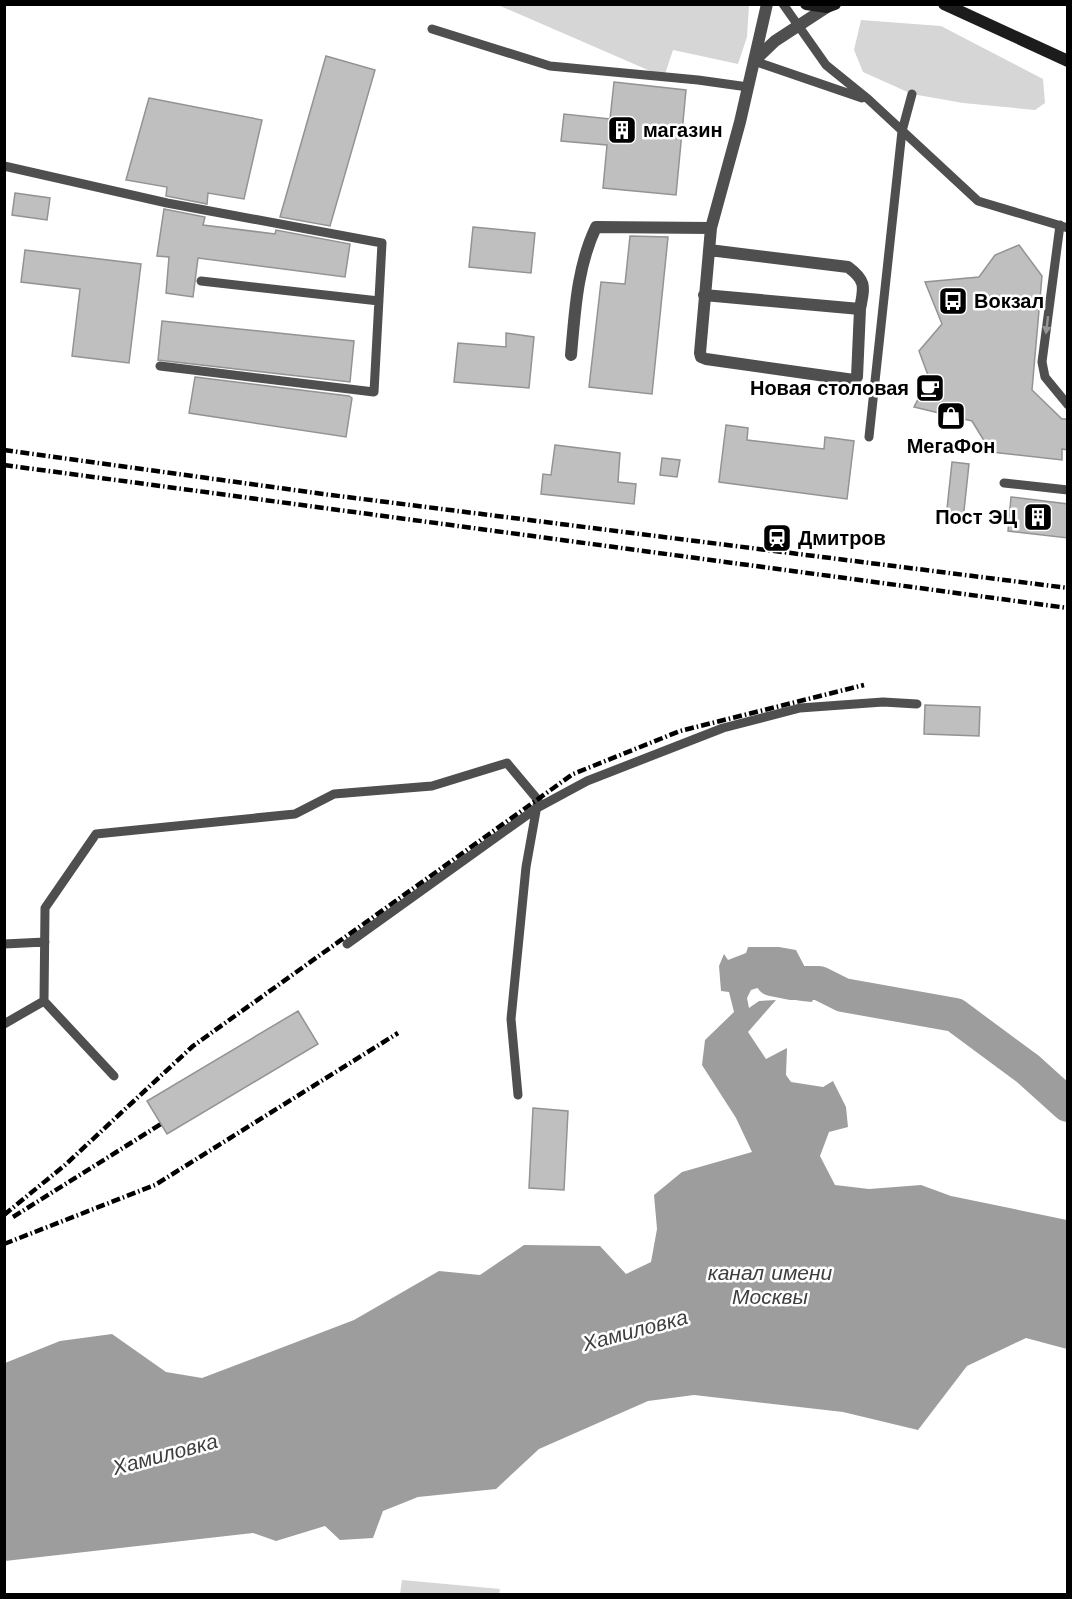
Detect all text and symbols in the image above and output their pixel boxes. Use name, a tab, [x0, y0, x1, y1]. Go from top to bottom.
building icon: магазин	[606, 114, 638, 146]
place label: магазин	[643, 118, 723, 142]
bus stop icon: Вокзал	[937, 285, 969, 317]
place label: Вокзал	[974, 289, 1044, 313]
one-way arrow	[1042, 316, 1052, 335]
cafe icon: Новая столовая	[914, 372, 946, 404]
place label: Новая столовая	[750, 376, 909, 400]
shop icon: МегаФон	[935, 400, 967, 432]
place label: МегаФон	[907, 434, 995, 458]
building icon: Пост ЭЦ	[1022, 501, 1054, 533]
place label: Пост ЭЦ	[935, 505, 1017, 529]
station icon: Дмитров	[761, 522, 793, 554]
place label: Дмитров	[798, 526, 886, 550]
water label: канал имени Москвы	[708, 1260, 833, 1309]
water label: Хамиловка	[579, 1304, 690, 1356]
water label: Хамиловка	[109, 1428, 220, 1480]

